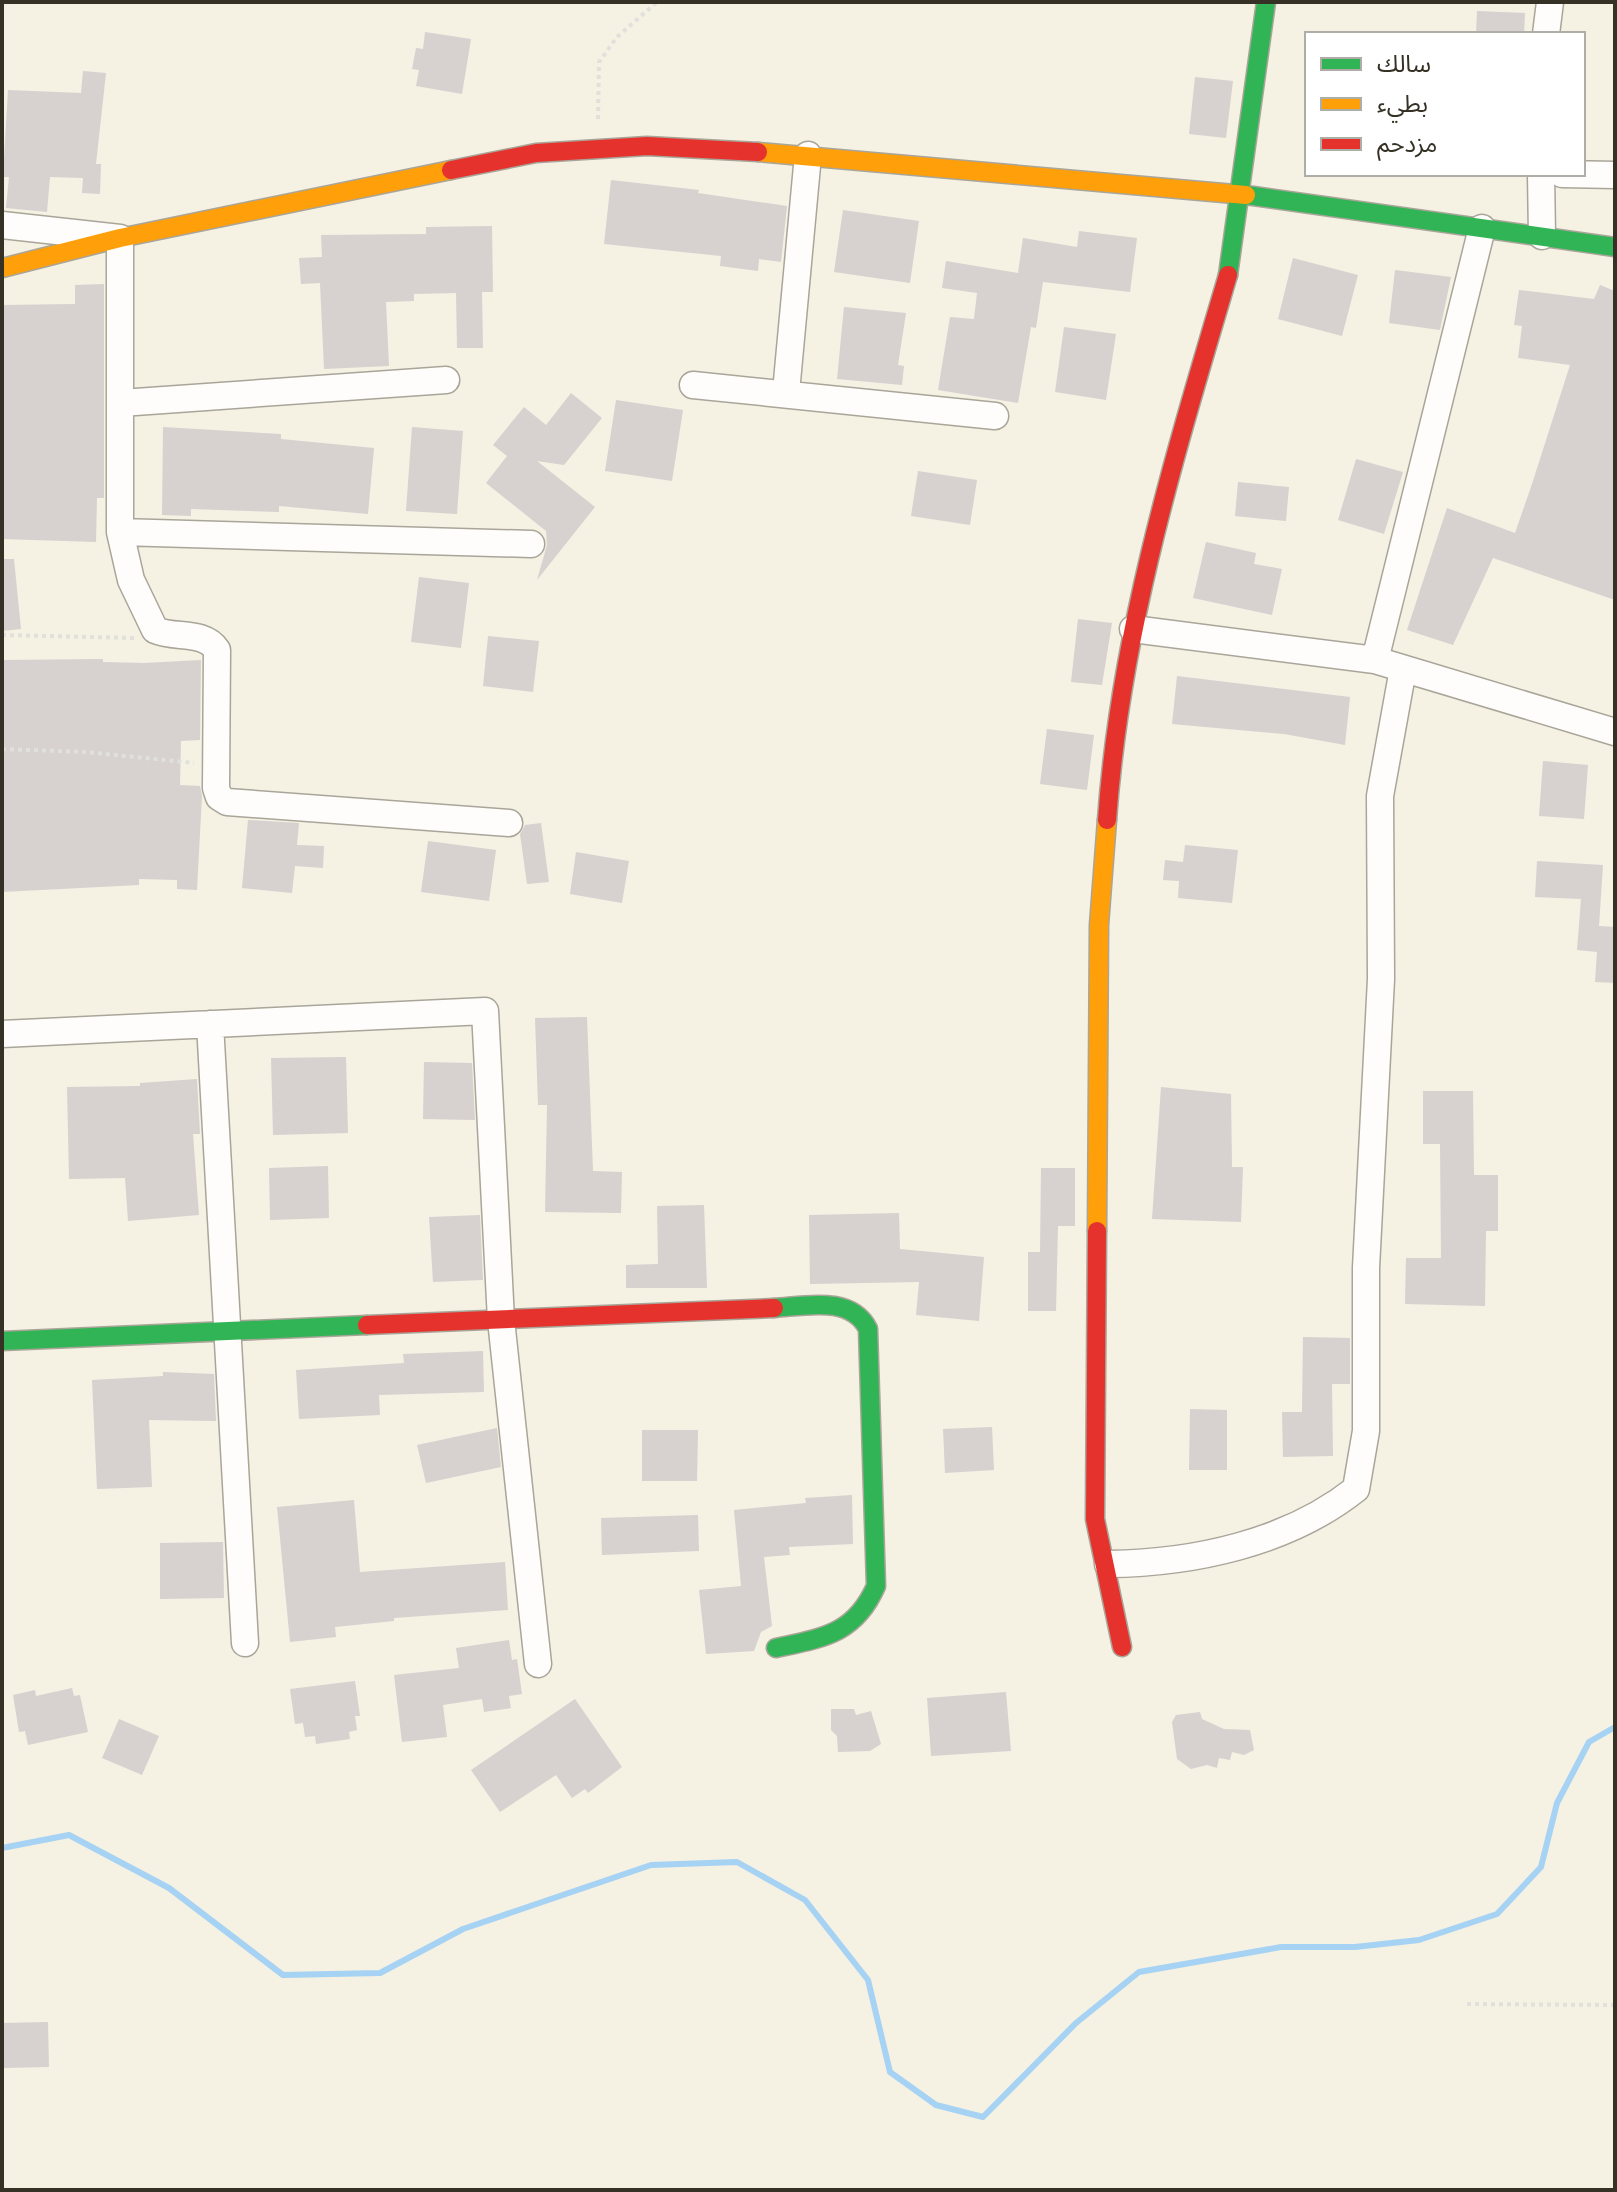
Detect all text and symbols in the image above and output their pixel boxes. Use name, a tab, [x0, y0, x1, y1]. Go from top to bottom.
legend	[1305, 32, 1585, 176]
text: سالك	[1377, 50, 1431, 77]
text: بطيء	[1377, 90, 1428, 123]
text: مزدحم	[1377, 130, 1437, 161]

